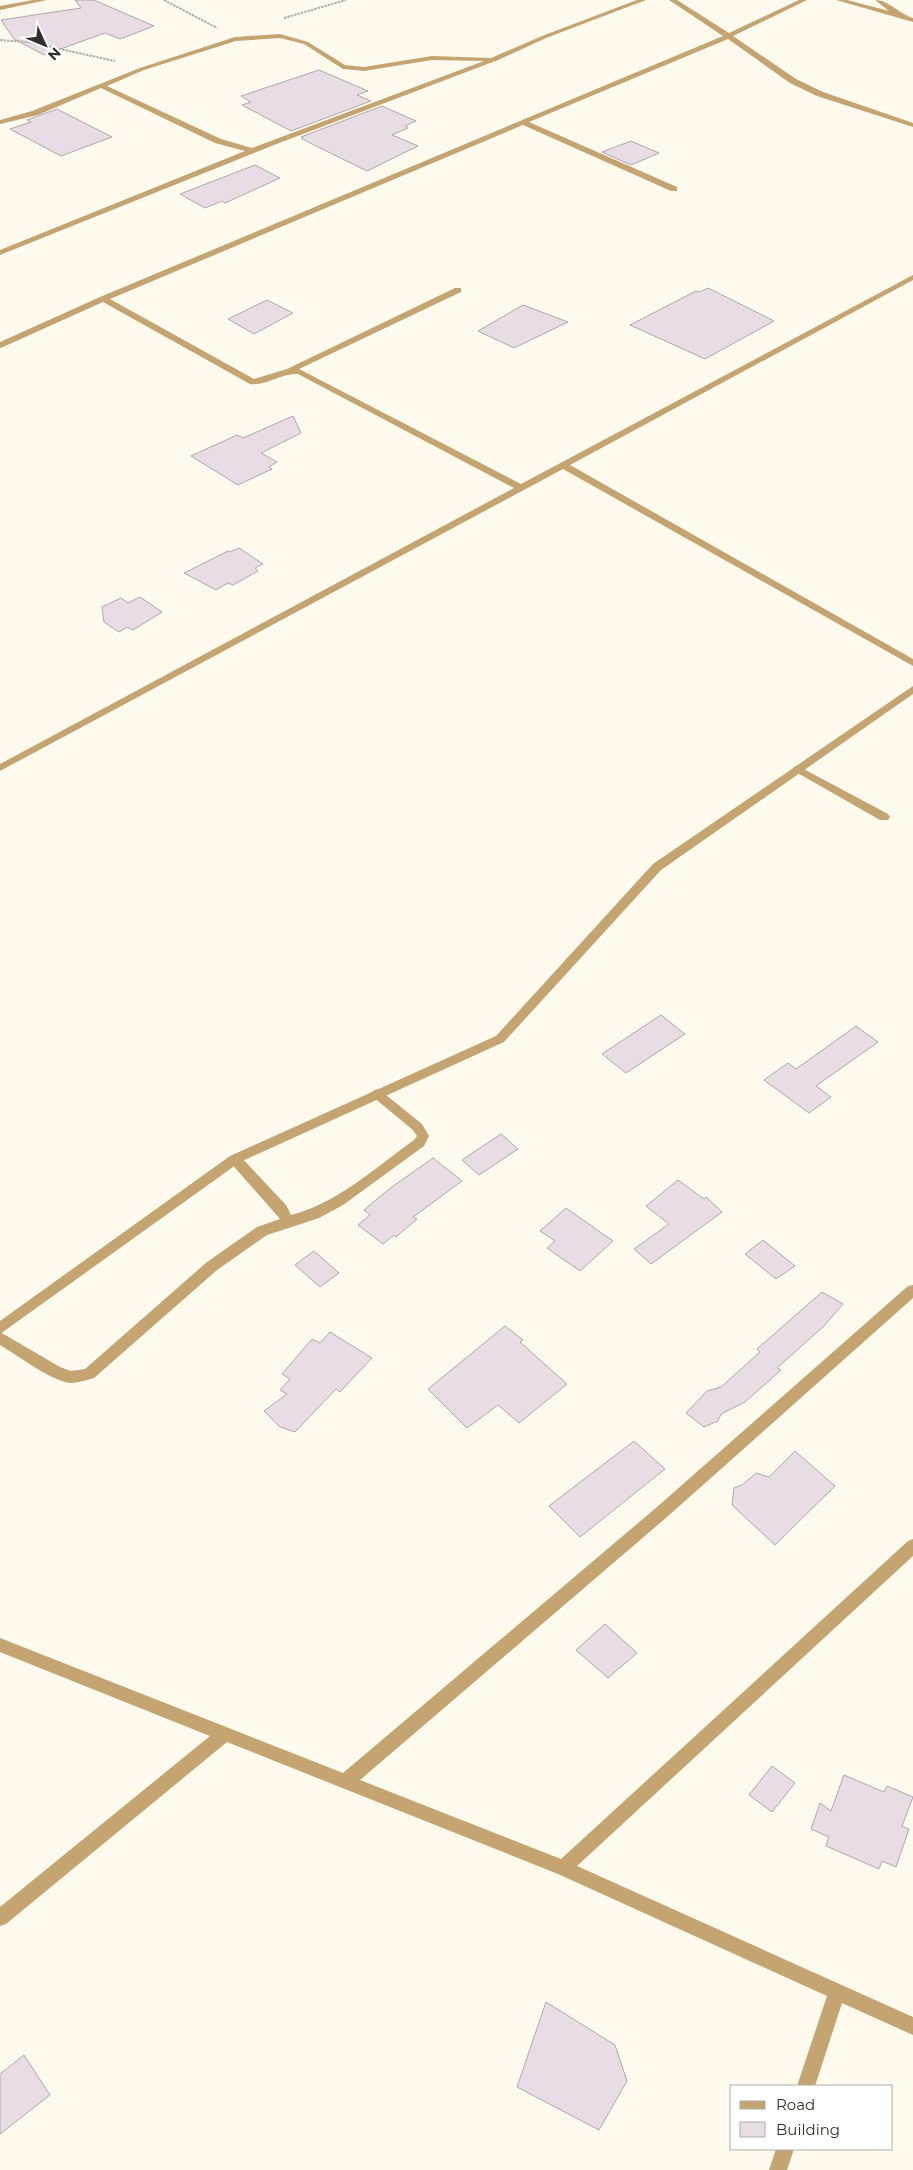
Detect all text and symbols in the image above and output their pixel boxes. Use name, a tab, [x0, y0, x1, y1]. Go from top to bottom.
north arrow	[20, 20, 70, 70]
text: N	[44, 44, 65, 64]
legend	[730, 2085, 893, 2150]
text: Road	[776, 2095, 815, 2114]
text: Building	[776, 2120, 840, 2139]

